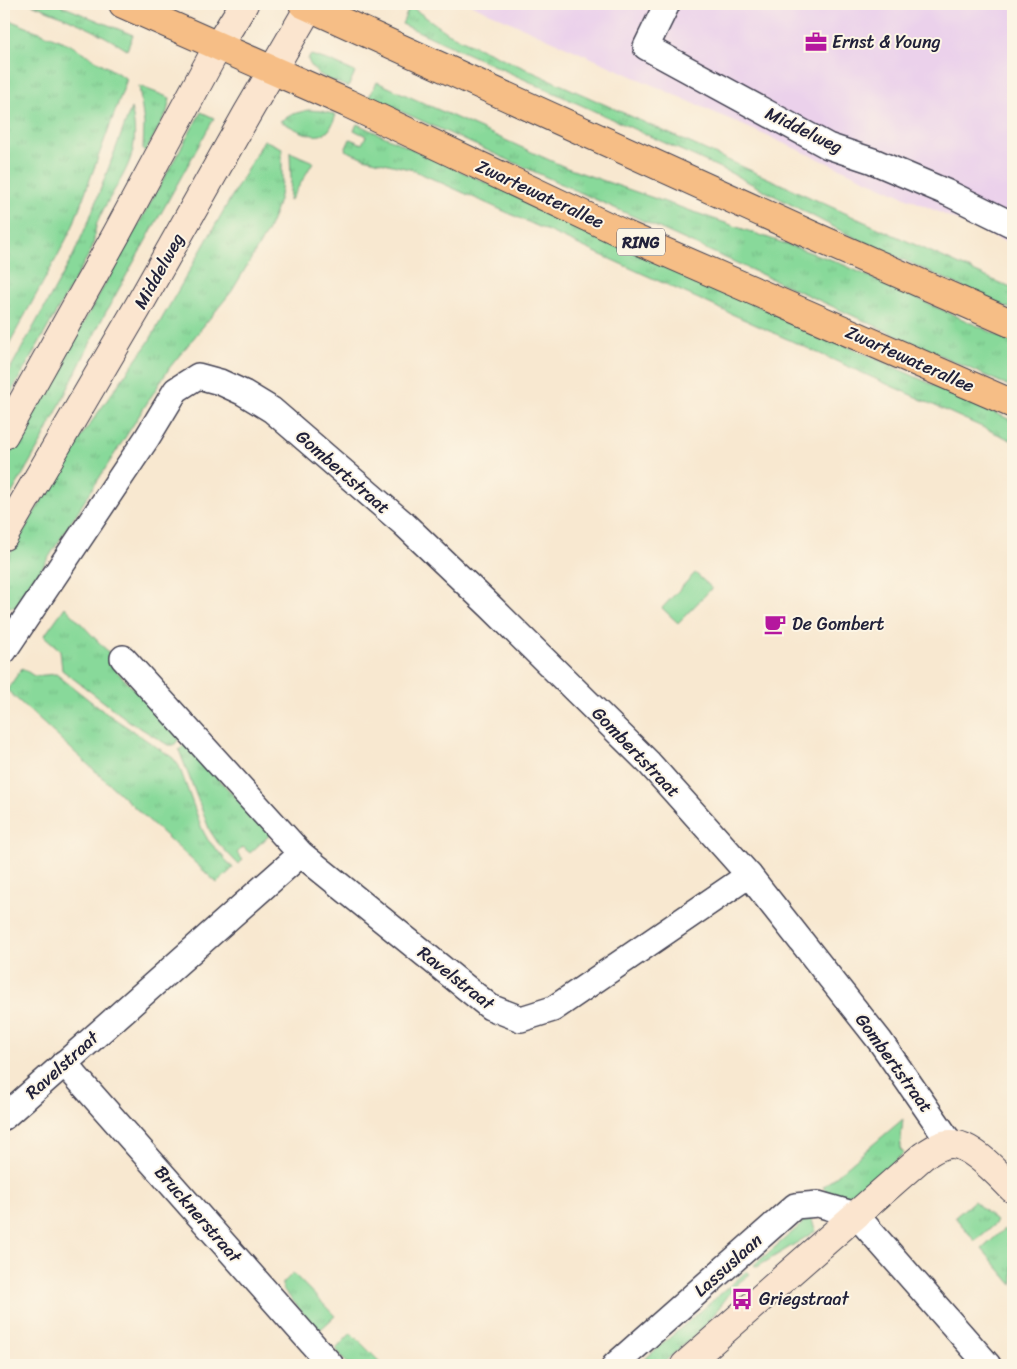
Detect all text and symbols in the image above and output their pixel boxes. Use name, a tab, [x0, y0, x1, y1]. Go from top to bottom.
place label: Ernst & Young	[832, 26, 941, 58]
office icon: Ernst & Young	[803, 29, 829, 55]
street label: Middelweg	[760, 97, 848, 163]
street label: Zwartewaterallee	[471, 150, 609, 238]
street label: Middelweg	[125, 227, 193, 315]
road number: RING	[617, 228, 665, 256]
street label: Zwartewaterallee	[840, 316, 980, 402]
street label: Gombertstraat	[288, 421, 398, 523]
place label: De Gombert	[792, 608, 885, 640]
cafe icon: De Gombert	[762, 611, 788, 637]
street label: Gombertstraat	[584, 699, 688, 805]
street label: Ravelstraat	[410, 937, 502, 1019]
street label: Gombertstraat	[847, 1006, 941, 1120]
street label: Ravelstraat	[18, 1022, 107, 1107]
street label: Brucknerstraat	[146, 1158, 250, 1271]
street label: Lassuslaan	[686, 1225, 770, 1305]
place label: Griegstraat	[759, 1283, 850, 1315]
bus stop icon: Griegstraat	[729, 1286, 755, 1312]

